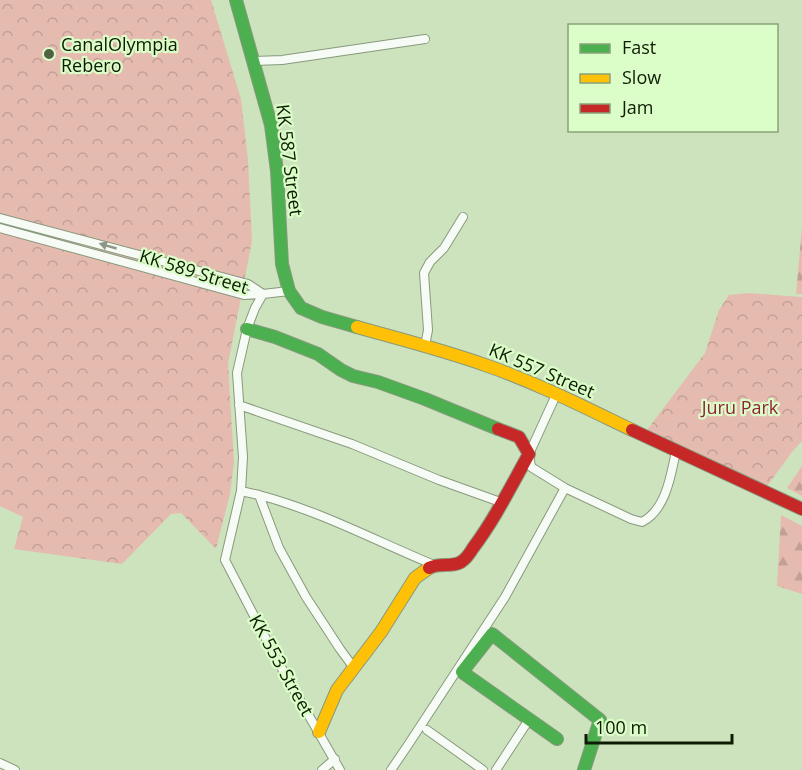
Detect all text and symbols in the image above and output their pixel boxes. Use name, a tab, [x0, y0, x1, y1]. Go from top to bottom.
legend	[568, 24, 778, 132]
place label: CanalOlympia Rebero	[61, 32, 178, 77]
text: Fast	[622, 35, 656, 59]
marker: CanalOlympia Rebero	[42, 47, 56, 61]
text: Slow	[622, 65, 661, 89]
text: Jam	[620, 95, 654, 119]
street label: KK 587 Street	[271, 103, 309, 217]
one-way arrow	[99, 241, 117, 250]
street label: KK 589 Street	[137, 243, 251, 299]
street label: KK 557 Street	[486, 337, 598, 403]
park label: Juru Park	[700, 395, 779, 419]
street label: KK 553 Street	[244, 610, 320, 720]
scale bar	[586, 707, 732, 745]
text: 100 m	[595, 715, 647, 739]

